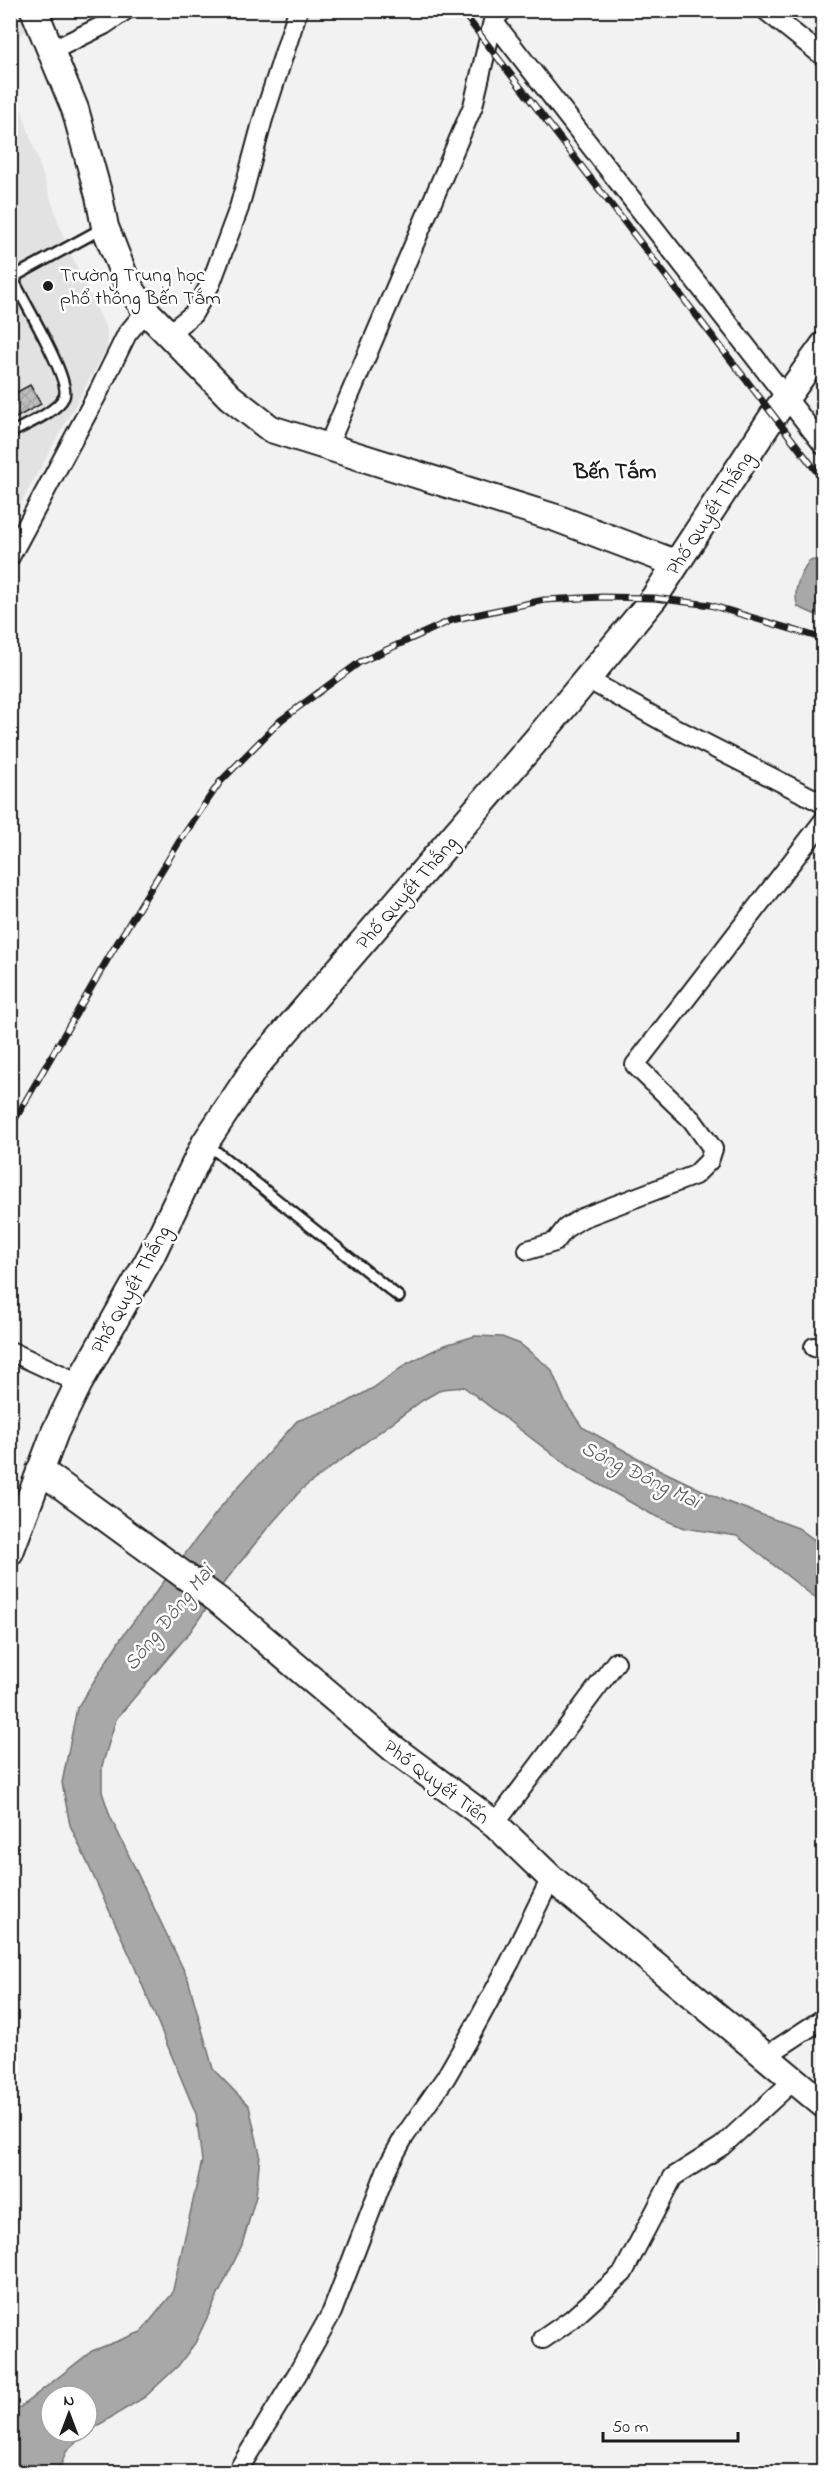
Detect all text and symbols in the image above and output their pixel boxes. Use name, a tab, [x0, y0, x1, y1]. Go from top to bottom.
place label: Trường Trung học phổ thông Bến Tắm	[60, 262, 221, 315]
marker: Trường Trung học phổ thông Bến Tắm	[41, 279, 55, 293]
street label: Phố Quyết Thắng	[660, 447, 763, 583]
district label: Bến Tắm	[573, 457, 656, 489]
street label: Phố Quyết Thắng	[350, 830, 466, 958]
street label: Phố Quyết Thắng	[85, 1221, 180, 1360]
water label: Sông Đông Mai	[575, 1434, 707, 1519]
water label: Sông Đông Mai	[117, 1557, 224, 1678]
street label: Phố Quyết Tiến	[377, 1734, 495, 1833]
north arrow	[39, 2384, 99, 2444]
text: N	[64, 2389, 75, 2413]
scale bar	[603, 2405, 738, 2443]
text: 50 m	[612, 2415, 649, 2441]

